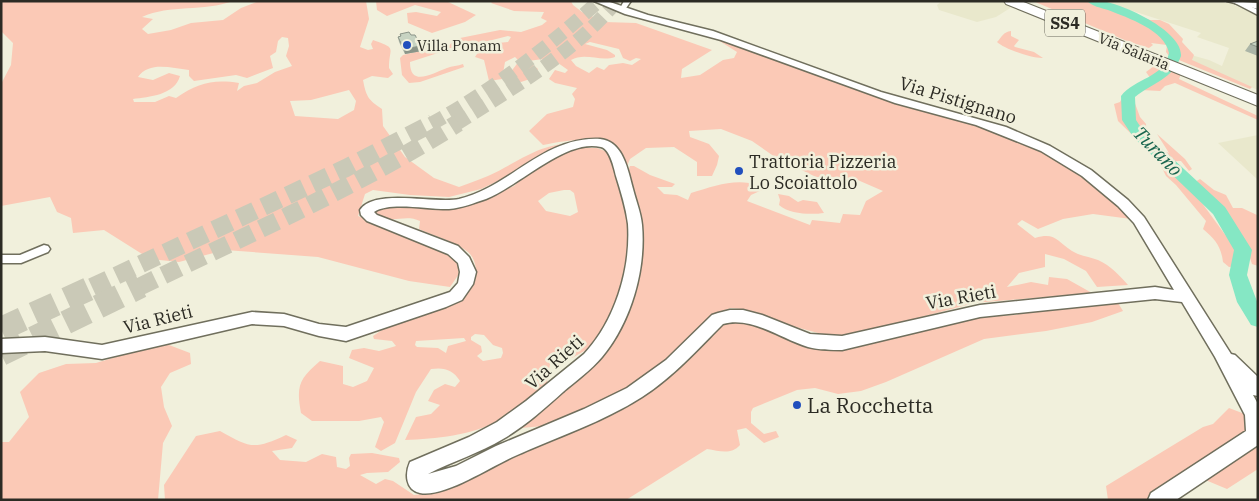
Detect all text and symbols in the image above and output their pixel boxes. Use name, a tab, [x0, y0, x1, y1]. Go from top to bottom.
road number: SS4	[1045, 9, 1085, 36]
street label: Via Salaria	[1096, 28, 1172, 74]
place label: Villa Ponam	[417, 36, 502, 55]
marker: Villa Ponam	[401, 39, 413, 51]
street label: Via Pistignano	[896, 71, 1020, 129]
water label: Turano	[1128, 121, 1188, 181]
place label: Trattoria Pizzeria Lo Scoiattolo	[749, 150, 897, 194]
marker: Trattoria Pizzeria Lo Scoiattolo	[733, 165, 745, 177]
street label: Via Rieti	[924, 279, 998, 314]
street label: Via Rieti	[121, 299, 195, 339]
street label: Via Rieti	[520, 330, 588, 394]
place label: La Rocchetta	[807, 391, 934, 419]
marker: La Rocchetta	[791, 399, 803, 411]

